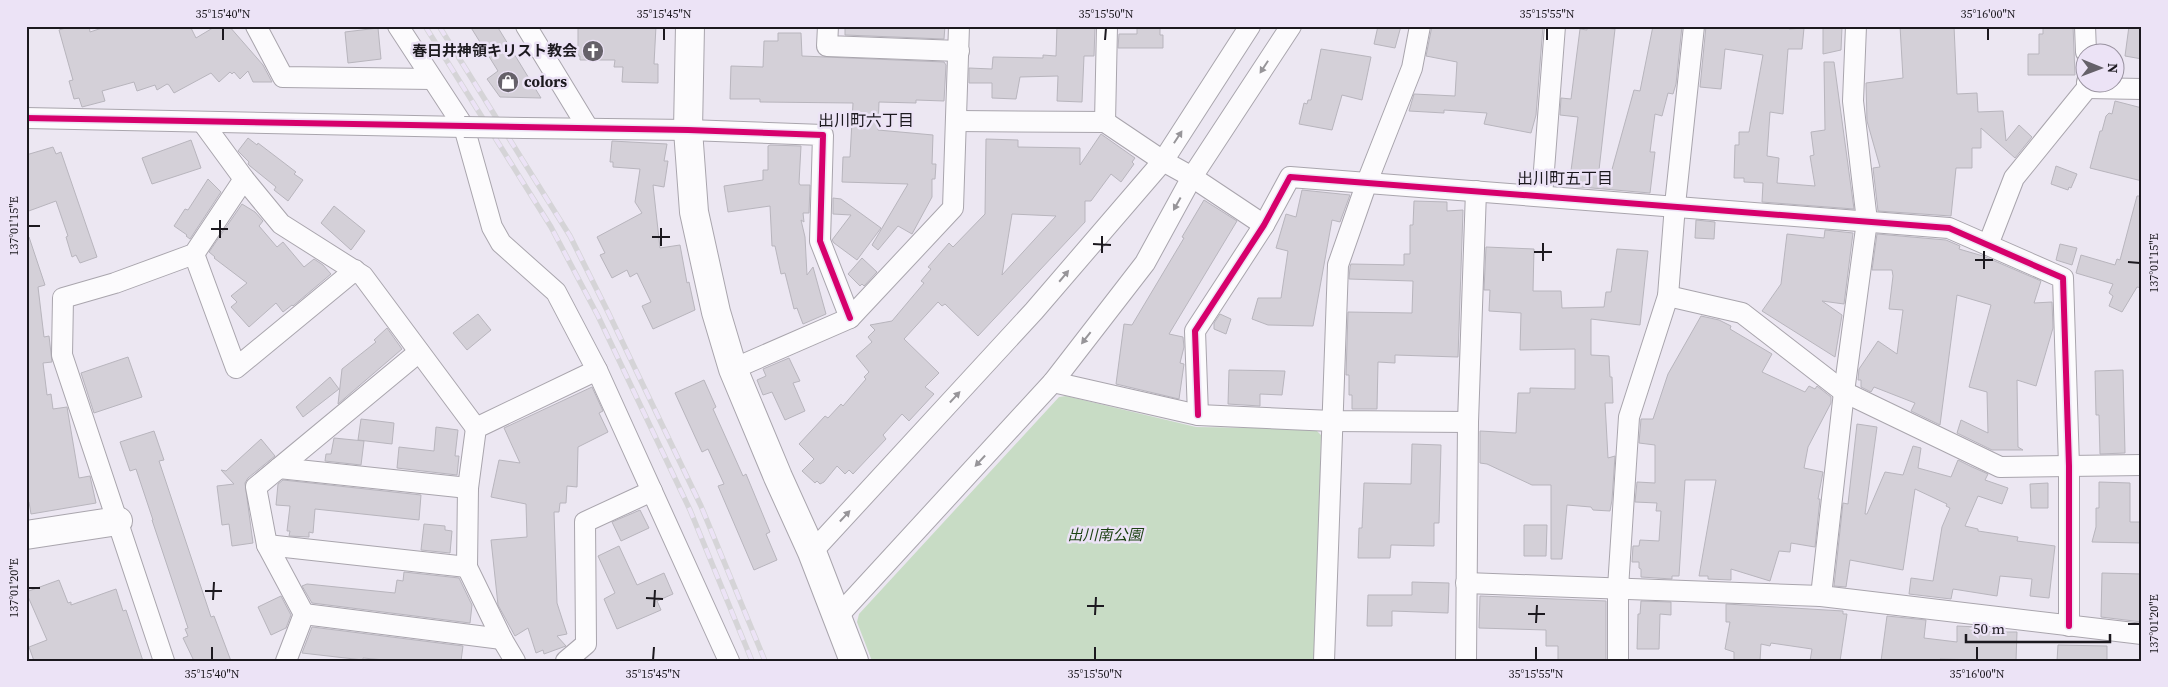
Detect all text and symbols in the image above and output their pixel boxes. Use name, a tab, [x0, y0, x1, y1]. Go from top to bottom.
text: 35°15'40"N	[195, 6, 251, 22]
text: 35°15'45"N	[636, 6, 692, 22]
text: 35°15'50"N	[1078, 6, 1134, 22]
text: 35°15'55"N	[1519, 6, 1575, 22]
text: 35°16'00"N	[1960, 6, 2016, 22]
church icon: 春日井神領キリスト教会	[581, 39, 605, 63]
place label: 春日井神領キリスト教会	[412, 40, 577, 61]
north arrow	[2076, 42, 2126, 92]
one-way arrow	[1259, 60, 1269, 74]
text: N	[2103, 63, 2123, 74]
shop icon: colors	[496, 70, 520, 94]
place label: colors	[524, 71, 567, 92]
district label: 出川町六丁目	[818, 109, 914, 131]
one-way arrow	[1174, 130, 1183, 144]
district label: 出川町五丁目	[1517, 167, 1613, 189]
text: 137°01'15"E	[6, 196, 22, 256]
one-way arrow	[1173, 197, 1181, 211]
text: 137°01'15"E	[2146, 233, 2162, 293]
one-way arrow	[1059, 270, 1070, 283]
one-way arrow	[1081, 331, 1092, 344]
one-way arrow	[950, 390, 961, 403]
one-way arrow	[974, 455, 986, 467]
one-way arrow	[839, 511, 851, 523]
park label: 出川南公園	[1067, 524, 1144, 545]
text: 137°01'20"E	[6, 558, 22, 618]
text: 137°01'20"E	[2146, 594, 2162, 654]
scale bar	[1966, 612, 2109, 644]
text: 50 m	[1973, 618, 2005, 639]
text: 35°15'40"N	[184, 666, 240, 682]
text: 35°15'45"N	[625, 666, 681, 682]
text: 35°15'50"N	[1067, 666, 1123, 682]
text: 35°15'55"N	[1508, 666, 1564, 682]
text: 35°16'00"N	[1949, 666, 2005, 682]

